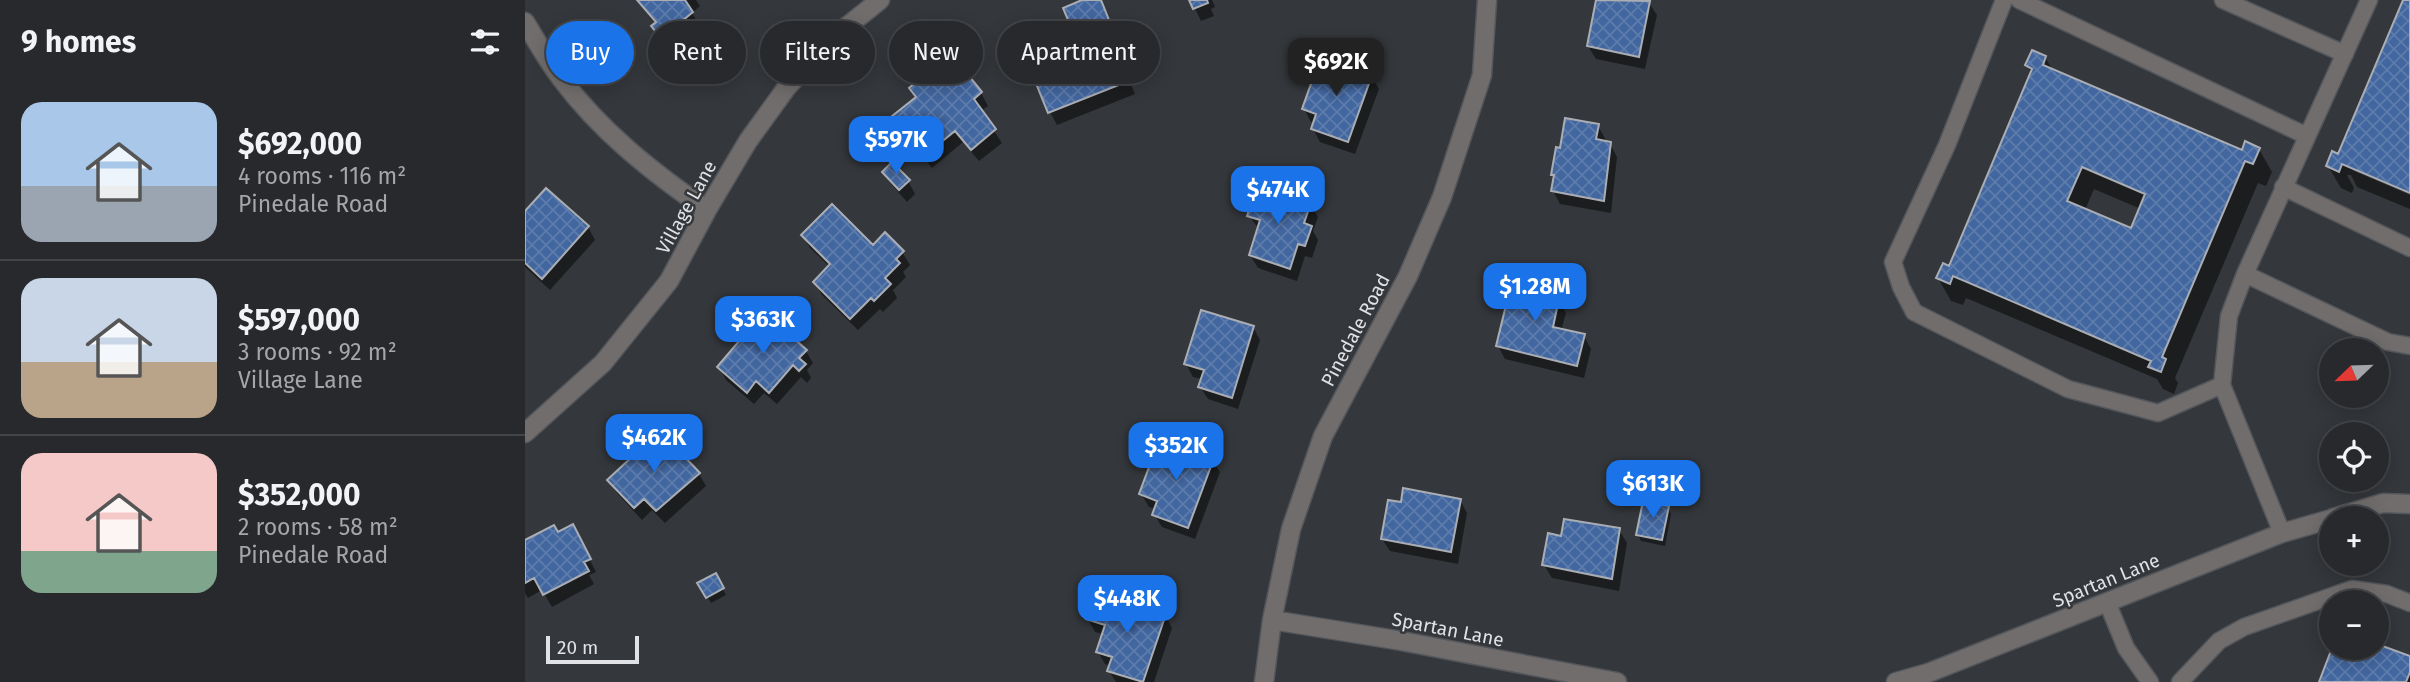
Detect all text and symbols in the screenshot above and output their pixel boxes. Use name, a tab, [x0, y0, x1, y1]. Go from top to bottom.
chip: Buy	[546, 21, 634, 84]
chip: Rent	[648, 21, 746, 84]
chip: Filters	[760, 21, 875, 84]
chip: New	[889, 21, 983, 84]
chip: Apartment	[997, 21, 1160, 84]
icon: filters	[466, 23, 504, 61]
text: 9 homes	[21, 24, 136, 60]
pin: $692K	[1287, 38, 1385, 98]
text: $692K	[1304, 47, 1368, 75]
pin: $597K	[847, 116, 945, 176]
text: $597K	[865, 125, 927, 153]
text: $692,000	[238, 126, 362, 162]
icon: home	[77, 130, 161, 214]
street label: Village Lane	[651, 157, 722, 258]
text: 4 rooms · 116 m²	[238, 162, 406, 190]
pin: $474K	[1229, 166, 1327, 226]
text: $474K	[1247, 175, 1309, 203]
text: Pinedale Road	[238, 190, 388, 218]
pin: $1.28M	[1478, 264, 1592, 323]
street label: Pinedale Road	[1316, 270, 1395, 390]
text: $1.28M	[1499, 272, 1571, 300]
pin: $363K	[714, 296, 812, 356]
text: $597,000	[238, 302, 360, 338]
text: $363K	[731, 305, 795, 333]
icon: home	[77, 306, 161, 390]
text: 3 rooms · 92 m²	[238, 338, 397, 366]
north arrow	[2319, 338, 2389, 408]
map controls	[2319, 338, 2389, 660]
text: Village Lane	[238, 366, 363, 394]
pin: $462K	[605, 414, 703, 474]
pin: $352K	[1127, 422, 1225, 482]
button: locate	[2319, 422, 2389, 492]
text: $462K	[622, 423, 686, 451]
text: $352K	[1144, 431, 1208, 459]
pin: $613K	[1604, 461, 1702, 520]
text: $613K	[1622, 469, 1684, 497]
text: $352,000	[238, 477, 361, 513]
icon: home	[77, 481, 161, 565]
button: +	[2319, 506, 2389, 576]
text: 2 rooms · 58 m²	[238, 513, 398, 541]
text: Pinedale Road	[238, 541, 388, 569]
street label: Spartan Lane	[2049, 549, 2163, 612]
pin: $448K	[1078, 576, 1176, 635]
text: $448K	[1094, 584, 1160, 612]
button: −	[2319, 590, 2389, 660]
street label: Spartan Lane	[1390, 607, 1506, 652]
scale bar	[546, 633, 639, 665]
text: 20 m	[557, 636, 598, 659]

